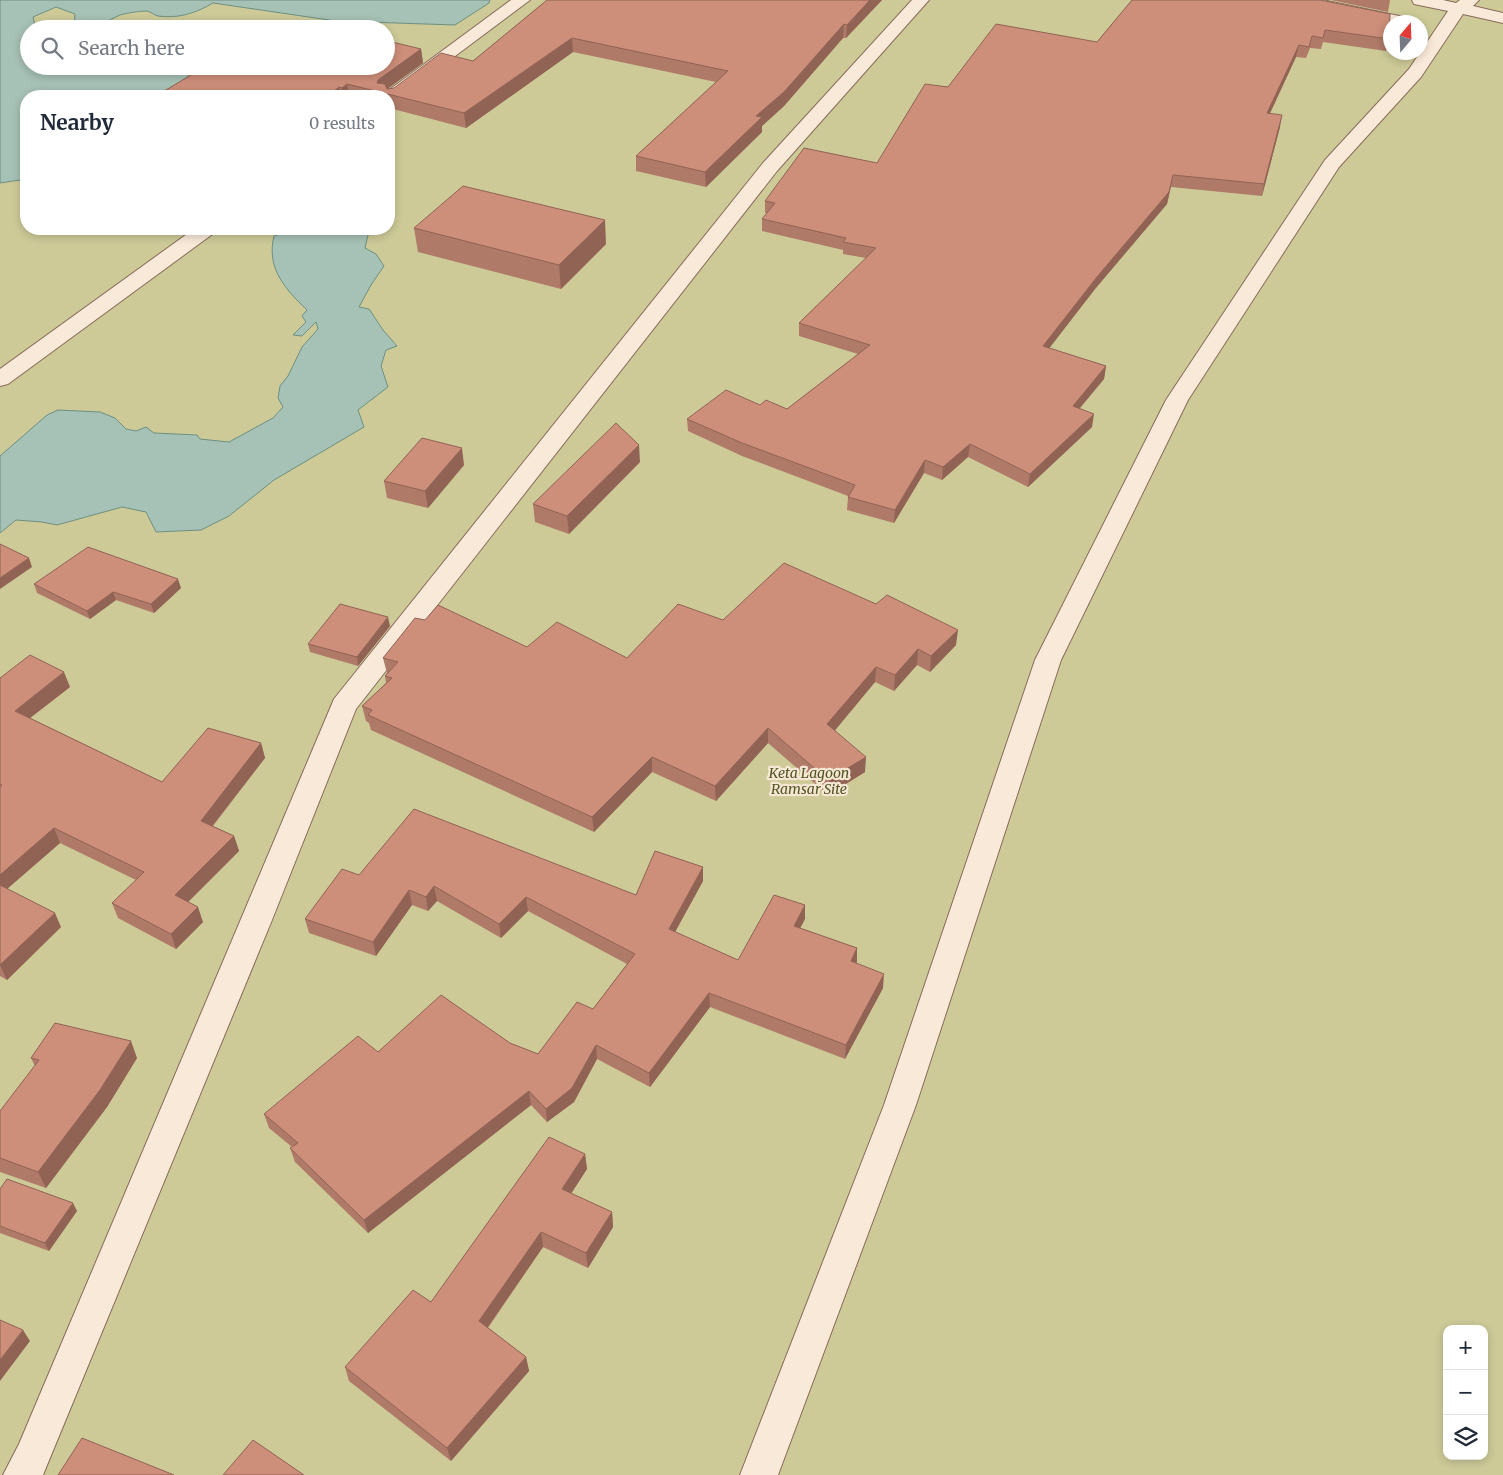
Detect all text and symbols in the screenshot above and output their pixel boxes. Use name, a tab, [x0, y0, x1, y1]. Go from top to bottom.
north arrow	[1383, 15, 1428, 60]
search box	[20, 20, 395, 75]
icon: search	[38, 34, 66, 62]
text: Search here	[78, 36, 185, 60]
text: Nearby	[40, 109, 114, 136]
text: 0 results	[309, 113, 375, 133]
park label: Keta Lagoon Ramsar Site	[768, 764, 849, 798]
map controls	[1443, 1325, 1488, 1460]
button: +	[1443, 1325, 1488, 1370]
button: −	[1443, 1370, 1488, 1415]
button: layers	[1443, 1415, 1488, 1460]

